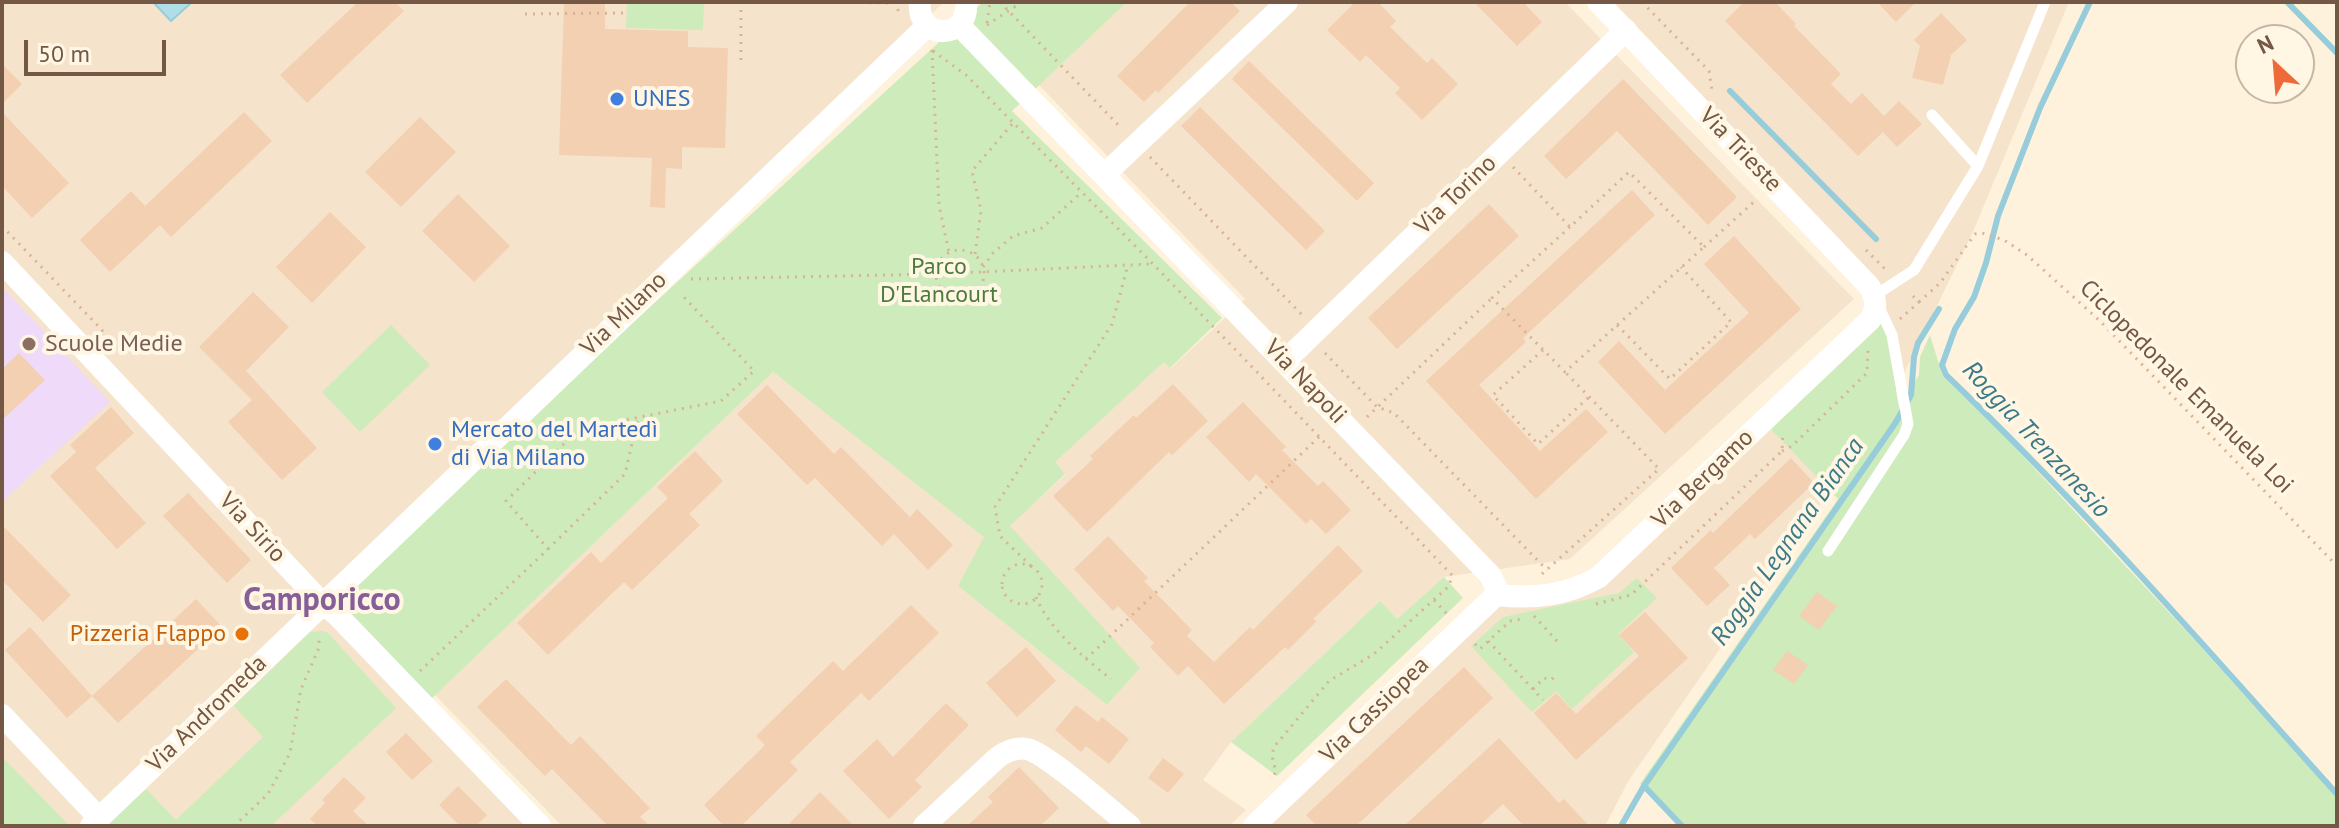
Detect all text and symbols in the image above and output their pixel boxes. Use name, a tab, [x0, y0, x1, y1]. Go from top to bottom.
scale bar	[28, 24, 170, 74]
north arrow	[2235, 24, 2315, 104]
text: N	[2253, 28, 2278, 60]
text: 50 m	[38, 38, 90, 69]
place label: UNES	[633, 85, 690, 113]
marker: UNES	[608, 90, 626, 108]
street label: Via Trieste	[1693, 102, 1787, 198]
street label: Via Torino	[1409, 149, 1503, 241]
park label: Parco D'Elancourt	[880, 253, 998, 309]
street label: Via Milano	[575, 266, 673, 362]
street label: Ciclopedonale Emanuela Loi	[2073, 274, 2299, 500]
place label: Scuole Medie	[45, 330, 183, 358]
street label: Via Napoli	[1258, 334, 1352, 430]
marker: Scuole Medie	[20, 335, 38, 353]
water label: Roggia Trenzanesio	[1955, 355, 2117, 525]
place label: Mercato del Martedì di Via Milano	[451, 416, 658, 472]
street label: Via Bergamo	[1646, 424, 1760, 534]
water label: Roggia Legnana Bianca	[1705, 432, 1871, 652]
marker: Mercato del Martedì di Via Milano	[426, 435, 444, 453]
street label: Via Sirio	[212, 487, 292, 569]
district label: Camporicco	[243, 582, 401, 620]
place label: Pizzeria Flappo	[70, 620, 226, 648]
marker: Pizzeria Flappo	[233, 625, 251, 643]
street label: Via Andromeda	[141, 649, 273, 779]
street label: Via Cassiopea	[1315, 651, 1435, 769]

